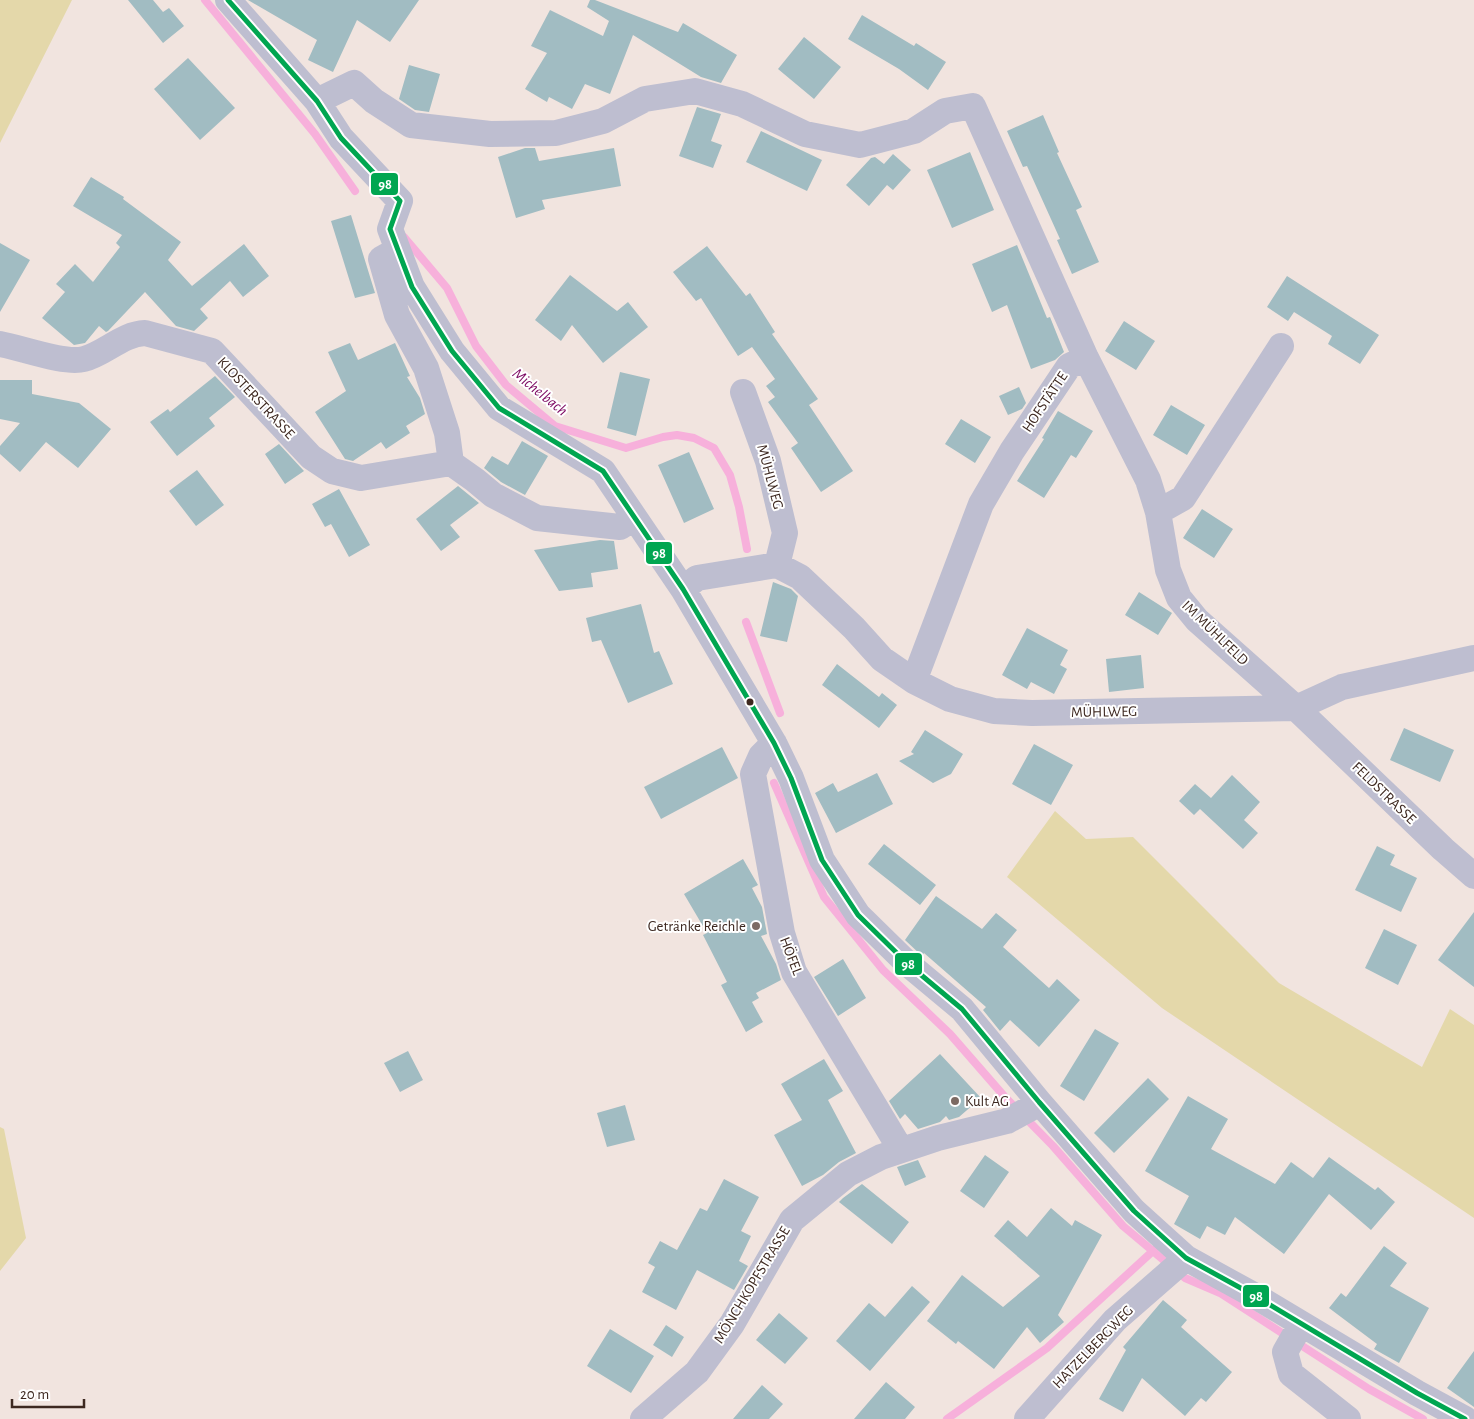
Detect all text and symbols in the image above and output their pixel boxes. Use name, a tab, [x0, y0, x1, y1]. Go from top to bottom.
line badge: 98	[370, 172, 399, 196]
text: 98	[378, 178, 392, 192]
street label: KLOSTERSTRASSE	[214, 354, 298, 442]
water label: Michelbach	[510, 365, 570, 419]
street label: HOFSTÄTTE	[1019, 369, 1071, 435]
street label: MÜHLWEG	[754, 442, 788, 511]
line badge: 98	[645, 541, 673, 565]
text: 98	[652, 547, 666, 561]
street label: IM MÜHLFELD	[1179, 596, 1253, 668]
unlabelled marker	[745, 697, 755, 707]
street label: MÜHLWEG	[1071, 702, 1137, 720]
street label: FELDSTRASSE	[1349, 759, 1419, 827]
place label: Getränke Reichle	[648, 919, 746, 934]
marker: Getränke Reichle	[750, 920, 762, 932]
street label: HÖFEL	[777, 934, 807, 978]
line badge: 98	[894, 952, 923, 976]
text: 98	[901, 958, 915, 972]
place label: Kult AG	[965, 1094, 1009, 1109]
marker: Kult AG	[949, 1095, 961, 1107]
street label: MÖNCHKOPFSTRASSE	[709, 1223, 793, 1346]
line badge: 98	[1242, 1284, 1270, 1308]
text: 98	[1249, 1290, 1263, 1304]
street label: HATZELBERGWEG	[1050, 1303, 1136, 1391]
scale bar	[12, 1376, 85, 1408]
text: 20 m	[20, 1387, 49, 1402]

